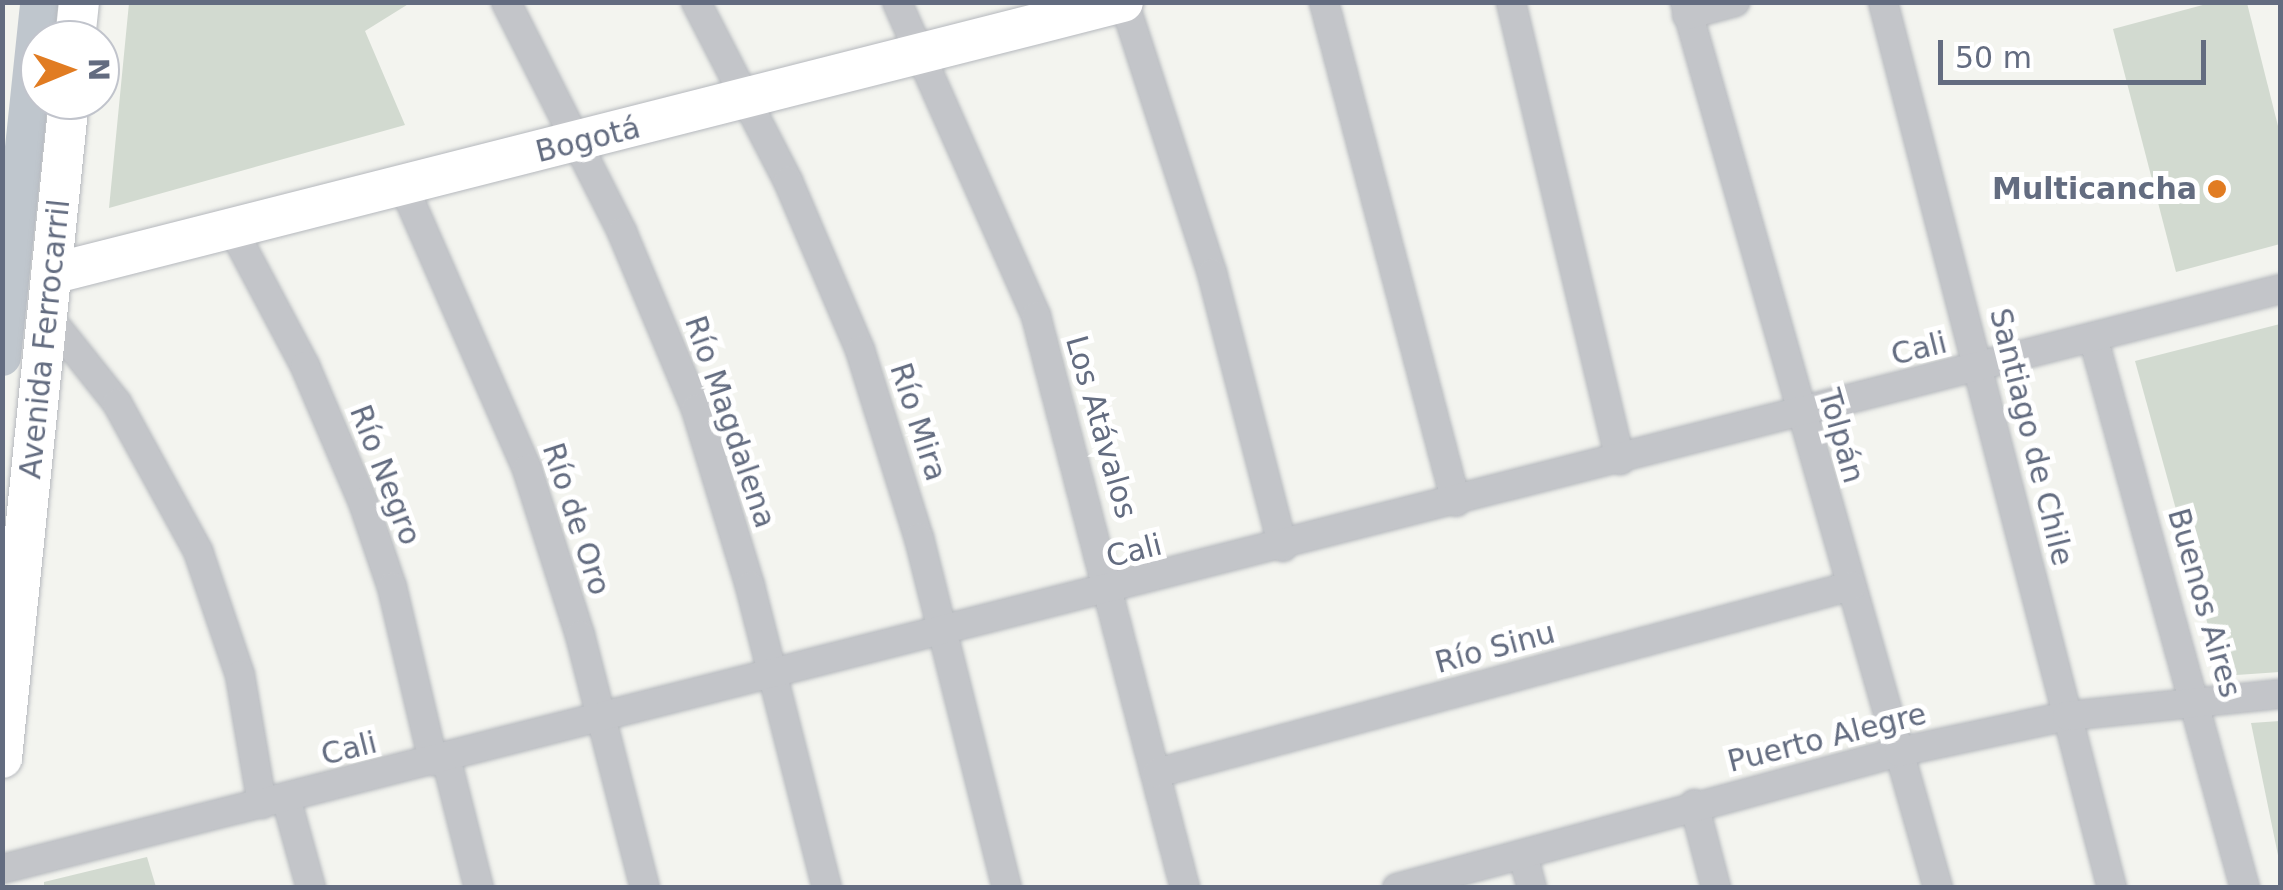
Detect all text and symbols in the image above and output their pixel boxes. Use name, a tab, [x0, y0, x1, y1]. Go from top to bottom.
north arrow	[20, 20, 120, 120]
scale bar	[1943, 20, 2210, 82]
text: 50 m	[1955, 40, 2032, 75]
text: N	[82, 57, 115, 82]
street label: Bogotá	[532, 110, 644, 170]
place label: Multicancha	[1992, 171, 2197, 207]
marker: Multicancha	[2206, 178, 2228, 200]
street label: Avenida Ferrocarril	[12, 197, 78, 481]
street label: Santiago de Chile	[1982, 305, 2080, 569]
street label: Río Magdalena	[677, 311, 783, 533]
street label: Cali	[1887, 325, 1951, 373]
street label: Los Atávalos	[1058, 332, 1144, 522]
street label: Río Mira	[882, 358, 954, 486]
street label: Tolpán	[1810, 385, 1872, 487]
street label: Río Negro	[342, 400, 428, 550]
street label: Río de Oro	[535, 438, 617, 600]
street label: Buenos Aires	[2160, 504, 2248, 702]
street label: Cali	[1102, 527, 1166, 575]
street label: Río Sinu	[1431, 615, 1559, 681]
street label: Puerto Alegre	[1724, 696, 1930, 780]
street label: Cali	[317, 725, 381, 773]

